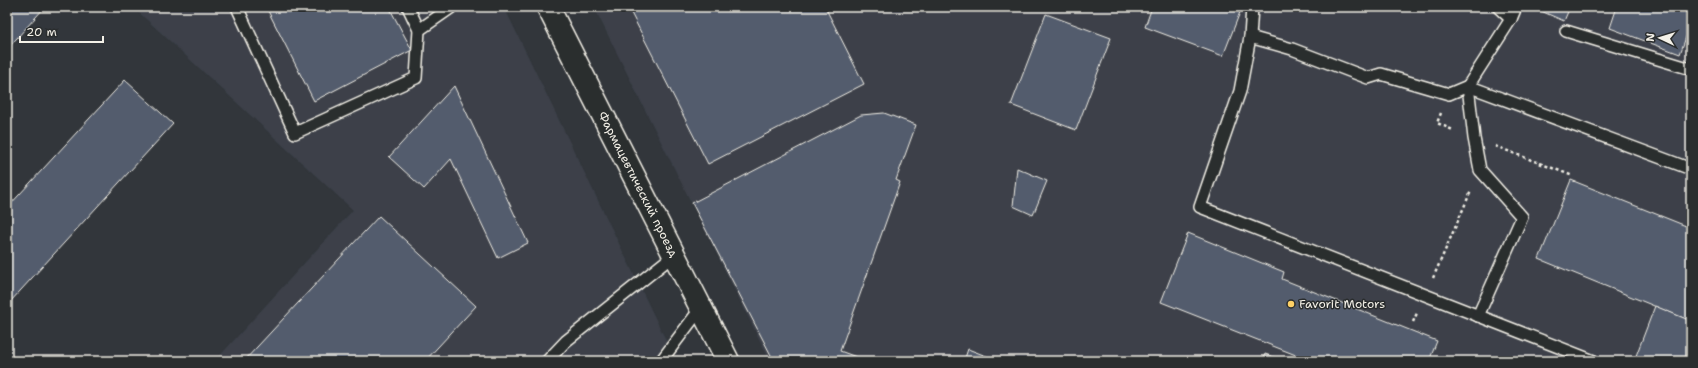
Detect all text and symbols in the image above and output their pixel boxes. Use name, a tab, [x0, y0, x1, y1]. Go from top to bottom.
scale bar	[20, 18, 103, 44]
north arrow	[1640, 18, 1680, 58]
text: 20 m	[26, 24, 57, 40]
text: N	[1643, 32, 1658, 42]
street label: Фармацевтический проезд	[594, 109, 682, 260]
place label: Favorit Motors	[1299, 296, 1385, 312]
marker: Favorit Motors	[1286, 299, 1296, 309]

